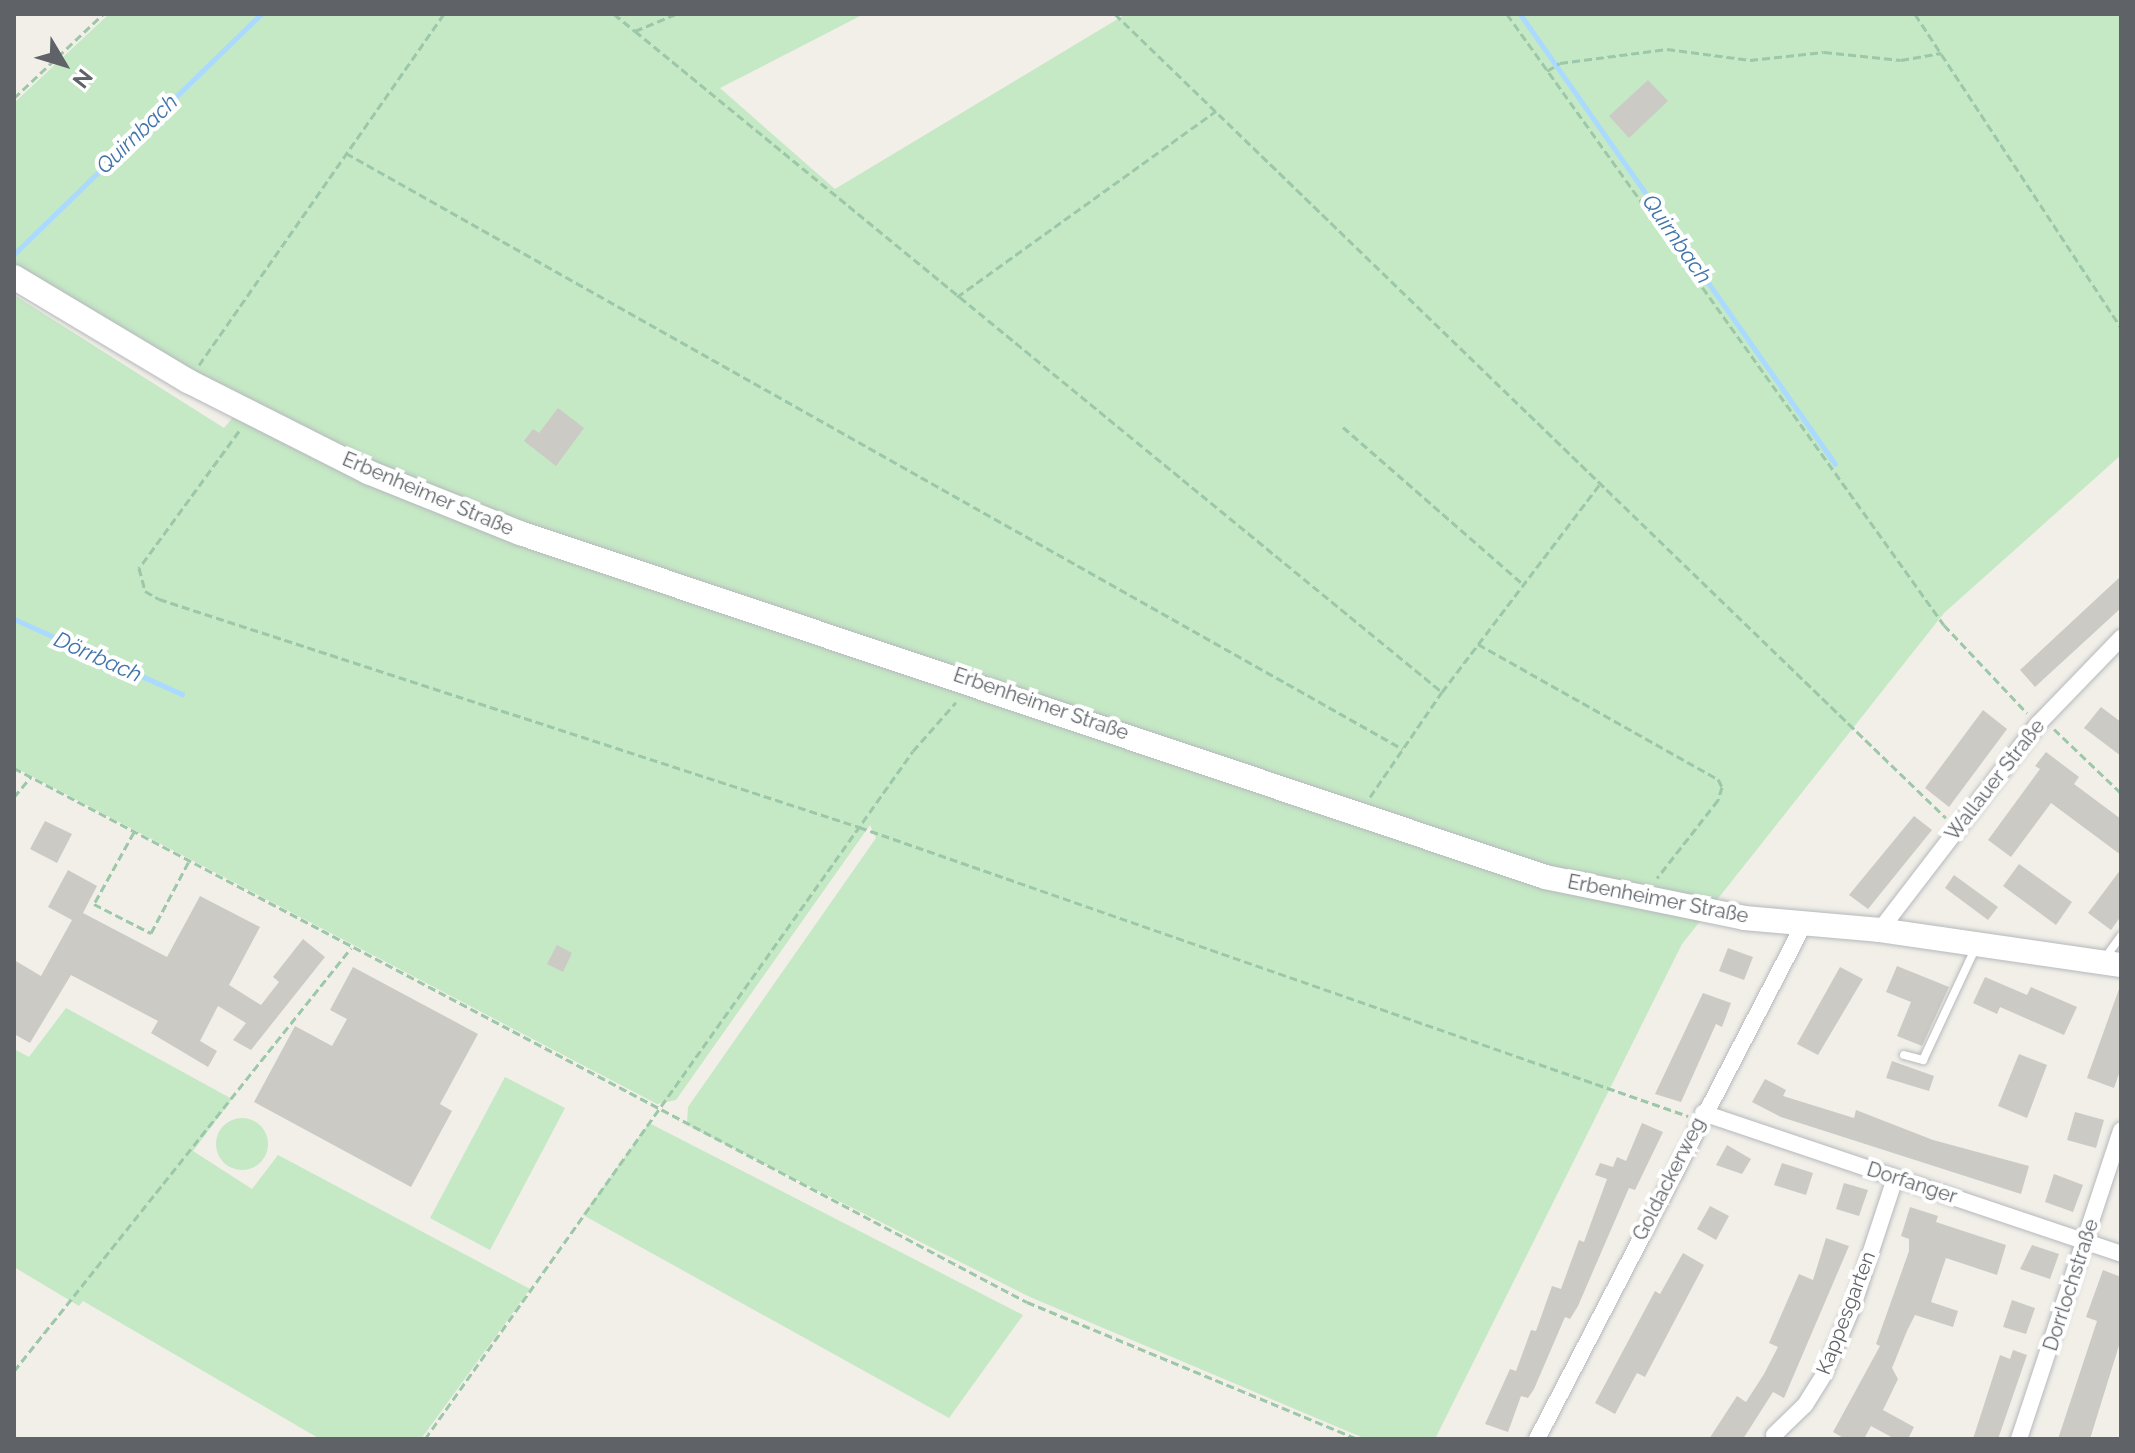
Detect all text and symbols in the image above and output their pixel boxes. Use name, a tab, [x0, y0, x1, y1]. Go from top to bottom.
north arrow	[24, 24, 104, 104]
text: N	[68, 64, 98, 93]
water label: Quirnbach	[91, 89, 183, 179]
water label: Quirnbach	[1637, 189, 1717, 289]
street label: Erbenheimer Straße	[339, 447, 517, 541]
water label: Dörrbach	[50, 626, 146, 688]
street label: Erbenheimer Straße	[950, 663, 1132, 745]
street label: Wallauer Straße	[1940, 714, 2050, 846]
street label: Erbenheimer Straße	[1565, 870, 1751, 928]
street label: Goldackerweg	[1628, 1114, 1710, 1244]
street label: Dorfanger	[1864, 1157, 1960, 1209]
street label: Dorrlochstraße	[2038, 1216, 2104, 1354]
street label: Kappesgarten	[1811, 1248, 1881, 1378]

